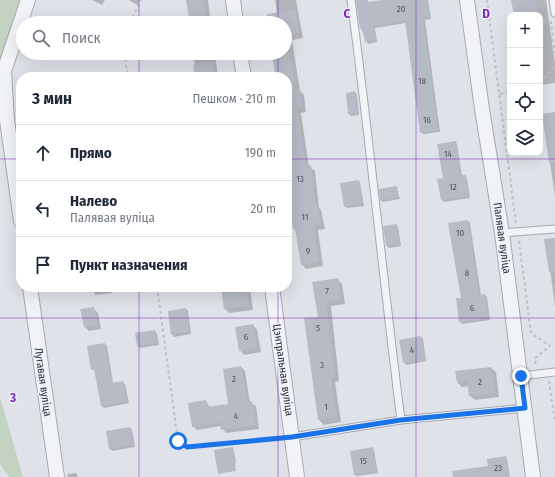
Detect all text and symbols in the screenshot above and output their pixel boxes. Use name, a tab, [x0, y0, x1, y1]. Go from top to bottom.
house number: 20	[397, 4, 406, 14]
text: C	[344, 6, 351, 21]
text: D	[482, 6, 490, 21]
map controls	[507, 12, 543, 156]
button: +	[507, 12, 543, 48]
search box	[16, 16, 292, 60]
icon: search	[30, 27, 52, 49]
text: Поиск	[62, 29, 100, 47]
button: −	[507, 48, 543, 84]
house number: 18	[418, 76, 427, 86]
button: locate	[507, 84, 543, 120]
text: 3 мин	[32, 88, 72, 109]
text: Пешком · 210 m	[193, 91, 276, 106]
house number: 16	[423, 115, 432, 125]
button: layers	[507, 120, 543, 156]
icon: ahead	[32, 142, 54, 164]
text: Прямо	[70, 144, 112, 162]
text: 190 m	[245, 145, 276, 160]
house number: 14	[444, 149, 453, 159]
house number: 13	[296, 174, 304, 184]
house number: 12	[449, 182, 457, 192]
text: Налево	[70, 192, 117, 210]
icon: left	[32, 198, 54, 220]
text: 20 m	[250, 201, 276, 216]
street label: Палявая вуліца	[491, 202, 513, 274]
text: Палявая вуліца	[70, 210, 155, 225]
house number: 11	[302, 212, 308, 222]
house number: 10	[456, 228, 464, 238]
house number: 9	[306, 246, 310, 256]
icon: arrive	[32, 254, 54, 276]
text: Пункт назначения	[70, 256, 188, 274]
house number: 8	[465, 268, 470, 278]
house number: 7	[325, 286, 329, 296]
house number: 6	[470, 303, 475, 313]
street label: Цэнтральная вуліца	[270, 323, 296, 417]
house number: 5	[316, 323, 320, 333]
house number: 6	[244, 332, 249, 342]
house number: 4	[410, 345, 415, 355]
street label: Лугавая вуліца	[32, 347, 54, 417]
house number: 3	[320, 360, 324, 370]
route end	[512, 367, 530, 385]
house number: 2	[232, 374, 236, 384]
house number: 2	[478, 377, 482, 387]
text: 3	[9, 390, 16, 405]
house number: 1	[324, 402, 328, 412]
house number: 4	[234, 411, 239, 421]
route start	[169, 432, 187, 450]
house number: 15	[359, 456, 367, 466]
house number: 23	[494, 463, 502, 473]

